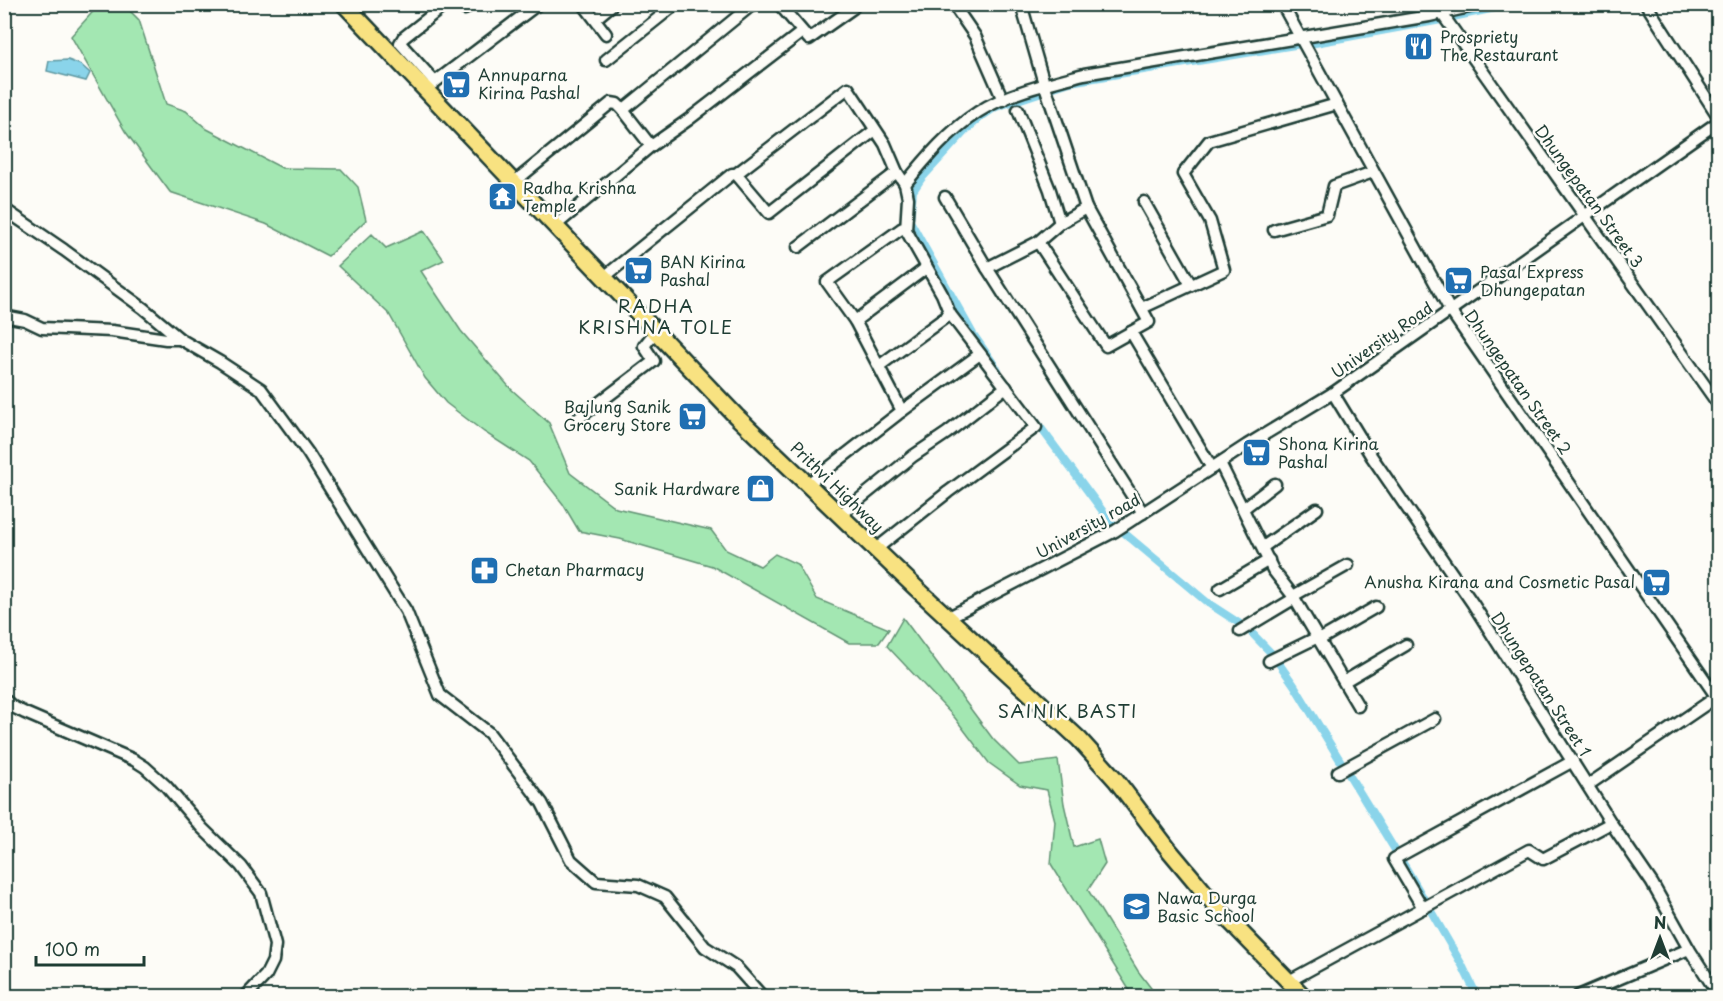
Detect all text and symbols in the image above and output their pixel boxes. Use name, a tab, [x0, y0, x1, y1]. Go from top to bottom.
place label: Prospriety The Restaurant	[1440, 24, 1559, 66]
restaurant icon: Prospriety The Restaurant	[1403, 30, 1435, 62]
place label: Annuparna Kirina Pashal	[478, 62, 580, 104]
supermarket icon: Annuparna Kirina Pashal	[441, 68, 473, 100]
street label: Dhungepatan Street 3	[1530, 119, 1650, 272]
place label: Radha Krishna Temple	[523, 175, 636, 217]
temple icon: Radha Krishna Temple	[486, 181, 518, 213]
place label: BAN Kirina Pashal	[660, 249, 745, 291]
supermarket icon: BAN Kirina Pashal	[623, 255, 655, 287]
place label: Pasal Express Dhungepatan	[1480, 259, 1585, 301]
supermarket icon: Pasal Express Dhungepatan	[1443, 265, 1475, 297]
district label: RADHA KRISHNA TOLE	[578, 292, 734, 340]
street label: University Road	[1326, 295, 1437, 383]
street label: Dhungepatan Street 2	[1459, 304, 1578, 459]
place label: Bajlung Sanik Grocery Store	[563, 394, 671, 436]
supermarket icon: Bajlung Sanik Grocery Store	[676, 400, 708, 432]
place label: Shona Kirina Pashal	[1278, 431, 1379, 473]
street label: Prithvi Highway	[785, 435, 890, 537]
supermarket icon: Shona Kirina Pashal	[1241, 437, 1273, 469]
shop icon: Sanik Hardware	[745, 473, 777, 505]
place label: Sanik Hardware	[614, 476, 740, 500]
street label: University road	[1031, 487, 1144, 564]
pharmacy icon: Chetan Pharmacy	[468, 554, 500, 586]
place label: Chetan Pharmacy	[505, 557, 644, 581]
supermarket icon: Anusha Kirana and Cosmetic Pasal	[1640, 566, 1672, 598]
place label: Anusha Kirana and Cosmetic Pasal	[1364, 569, 1635, 593]
street label: Dhungepatan Street 1	[1486, 606, 1598, 761]
district label: SAINIK BASTI	[998, 697, 1138, 724]
place label: Nawa Durga Basic School	[1157, 885, 1256, 927]
school or university icon: Nawa Durga Basic School	[1120, 891, 1152, 923]
north arrow	[1630, 908, 1690, 968]
text: N	[1654, 910, 1666, 934]
scale bar	[36, 929, 144, 967]
text: 100 m	[45, 935, 100, 962]

